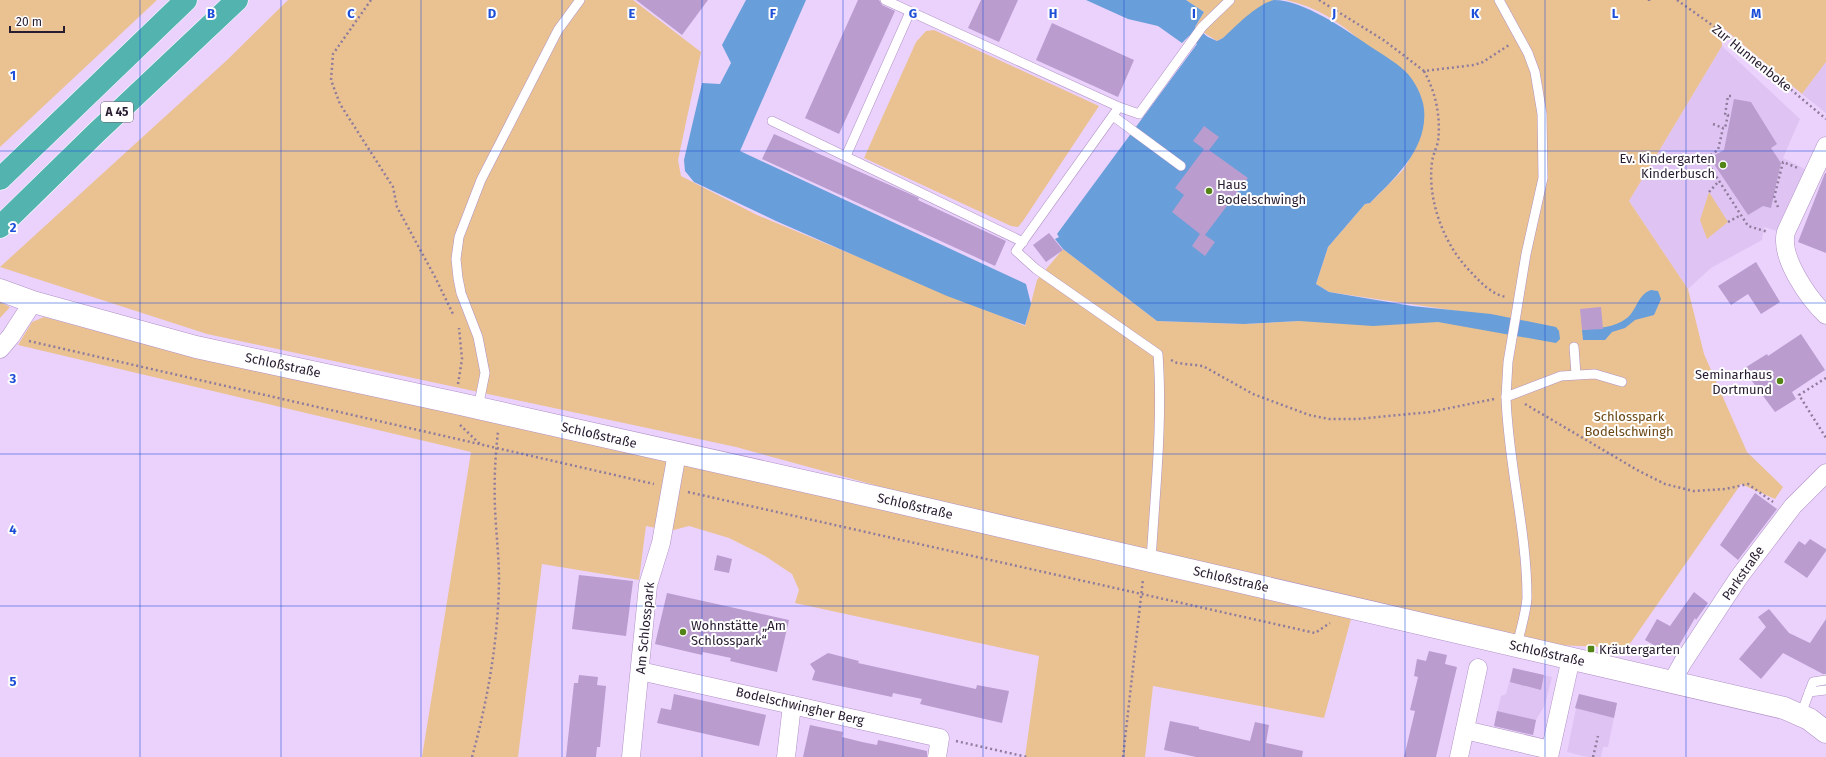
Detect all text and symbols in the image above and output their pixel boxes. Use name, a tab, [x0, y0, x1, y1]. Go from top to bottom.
text: B	[207, 6, 215, 21]
text: C	[347, 6, 355, 21]
text: D	[488, 6, 497, 21]
text: E	[629, 6, 636, 21]
text: F	[770, 6, 777, 21]
text: G	[909, 6, 917, 21]
text: H	[1049, 6, 1057, 21]
text: I	[1192, 6, 1196, 21]
text: J	[1331, 6, 1336, 21]
text: K	[1471, 6, 1480, 21]
text: L	[1612, 6, 1619, 21]
text: M	[1751, 6, 1761, 21]
scale bar	[10, 8, 64, 34]
text: 20 m	[16, 15, 42, 29]
street label: Zur Hunnenboke	[1709, 21, 1795, 95]
text: 1	[10, 68, 16, 83]
road number: A 45	[101, 102, 133, 122]
place label: Ev. Kindergarten Kinderbusch	[1619, 151, 1715, 181]
marker: Ev. Kindergarten Kinderbusch	[1718, 160, 1728, 170]
place label: Haus Bodelschwingh	[1217, 177, 1306, 207]
marker: Haus Bodelschwingh	[1204, 186, 1214, 196]
text: 2	[10, 220, 17, 235]
street label: Schloßstraße	[244, 350, 322, 380]
place label: Seminarhaus Dortmund	[1695, 367, 1772, 397]
text: 3	[9, 371, 17, 386]
marker: Seminarhaus Dortmund	[1775, 376, 1785, 386]
park label: Schlosspark Bodelschwingh	[1584, 409, 1674, 439]
street label: Schloßstraße	[560, 419, 638, 451]
street label: Schloßstraße	[876, 490, 954, 522]
text: 4	[9, 522, 17, 537]
street label: Parkstraße	[1719, 543, 1767, 603]
street label: Schloßstraße	[1192, 563, 1270, 595]
street label: Am Schlosspark	[633, 581, 657, 675]
place label: Wohnstätte „Am Schlosspark“	[691, 618, 786, 648]
marker: Wohnstätte „Am Schlosspark“	[678, 627, 688, 637]
street label: Schloßstraße	[1508, 637, 1586, 669]
place label: Kräutergarten	[1599, 642, 1680, 657]
marker: Kräutergarten	[1586, 644, 1596, 654]
text: 5	[10, 674, 17, 689]
street label: Bodelschwingher Berg	[734, 684, 866, 728]

